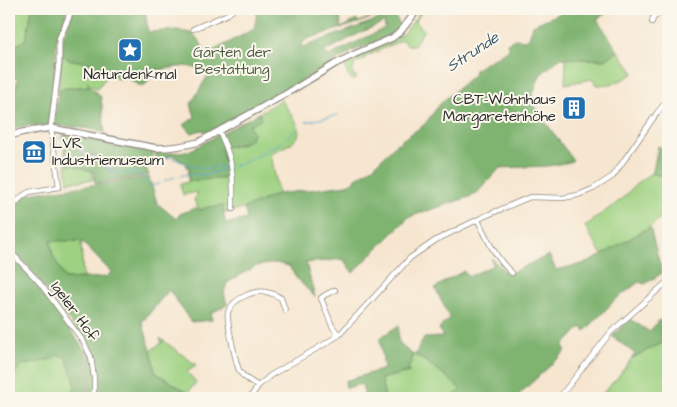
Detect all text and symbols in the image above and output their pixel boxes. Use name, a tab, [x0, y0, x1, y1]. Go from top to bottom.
water label: Strunde	[442, 26, 504, 77]
place icon: Naturdenkmal	[117, 37, 143, 63]
park label: Gärten der Bestattung	[193, 42, 271, 81]
place label: Naturdenkmal	[83, 64, 177, 85]
place label: CBT-Wohnhaus Margaretenhöhe	[443, 89, 556, 128]
building icon: CBT-Wohnhaus Margaretenhöhe	[561, 95, 587, 121]
place label: LVR Industriemuseum	[52, 133, 164, 171]
museum icon: LVR Industriemuseum	[21, 139, 47, 165]
street label: Igeler Hof	[45, 277, 104, 346]

